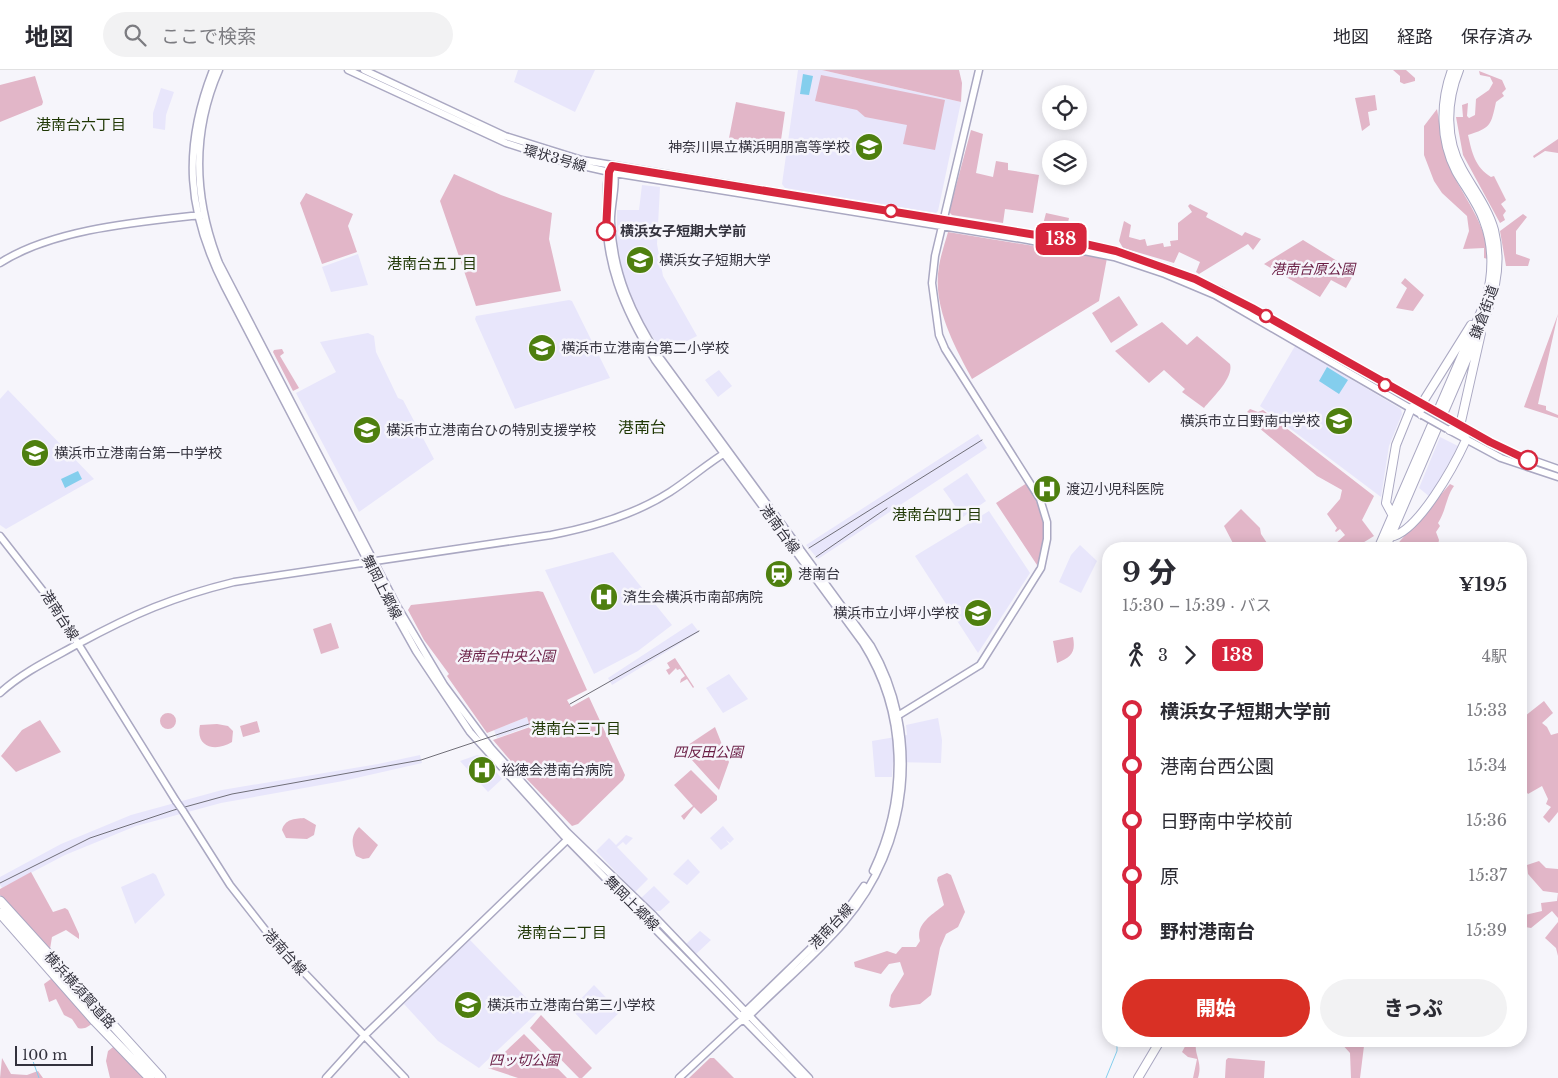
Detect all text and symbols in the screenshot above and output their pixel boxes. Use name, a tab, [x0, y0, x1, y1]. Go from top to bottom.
search box	[103, 12, 453, 57]
icon: search	[121, 21, 149, 49]
text: 地図	[25, 22, 73, 51]
text: ここで検索	[161, 25, 256, 48]
text: 地図	[1333, 26, 1369, 48]
text: 経路	[1397, 26, 1433, 48]
text: 保存済み	[1461, 26, 1533, 48]
map controls	[1042, 85, 1087, 185]
button: locate	[1042, 85, 1087, 130]
district label: 港南台六丁目	[36, 115, 126, 134]
school or university icon: 神奈川県立横浜明朋高等学校	[854, 132, 884, 162]
place label: 神奈川県立横浜明朋高等学校	[668, 138, 850, 156]
street label: 環状3号線	[521, 140, 589, 176]
button: layers	[1042, 140, 1087, 185]
unlabelled marker	[884, 204, 898, 218]
marker: 横浜女子短期大学前	[596, 221, 616, 241]
place label: 横浜女子短期大学前	[620, 222, 746, 240]
line badge: 138	[1032, 223, 1090, 255]
text: 138	[1046, 228, 1076, 250]
school or university icon: 横浜女子短期大学	[625, 245, 655, 275]
place label: 横浜女子短期大学	[659, 251, 771, 269]
district label: 港南台五丁目	[387, 254, 477, 273]
park label: 港南台原公園	[1271, 260, 1357, 278]
street label: 鎌倉街道	[1466, 283, 1502, 341]
unlabelled marker	[1259, 309, 1273, 323]
school or university icon: 横浜市立港南台第二小学校	[527, 333, 557, 363]
place label: 横浜市立港南台第二小学校	[561, 339, 729, 357]
unlabelled marker	[1378, 378, 1392, 392]
school or university icon: 横浜市立日野南中学校	[1324, 406, 1354, 436]
place label: 横浜市立日野南中学校	[1180, 412, 1320, 430]
school or university icon: 横浜市立港南台ひの特別支援学校	[352, 415, 382, 445]
district label: 港南台	[618, 417, 666, 437]
place label: 横浜市立港南台ひの特別支援学校	[386, 421, 596, 439]
school or university icon: 横浜市立港南台第一中学校	[20, 438, 50, 468]
place label: 横浜市立港南台第一中学校	[54, 444, 222, 462]
unlabelled marker	[1518, 450, 1538, 470]
hospital icon: 渡辺小児科医院	[1032, 474, 1062, 504]
place label: 渡辺小児科医院	[1066, 480, 1164, 498]
street label: 港南台線	[756, 501, 804, 557]
district label: 港南台四丁目	[892, 505, 982, 524]
street label: 舞岡上郷線	[358, 552, 406, 622]
text: 9 分	[1122, 555, 1176, 590]
station icon: 港南台	[764, 559, 794, 589]
place label: 港南台	[798, 565, 840, 583]
text: ¥195	[1458, 573, 1507, 596]
hospital icon: 済生会横浜市南部病院	[589, 582, 619, 612]
street label: 港南台線	[37, 587, 83, 643]
place label: 済生会横浜市南部病院	[623, 588, 763, 606]
text: 15:30 – 15:39 · バス	[1122, 595, 1272, 615]
school or university icon: 横浜市立小坪小学校	[963, 598, 993, 628]
place label: 横浜市立小坪小学校	[833, 604, 959, 622]
icon: walk	[1122, 641, 1150, 669]
icon: forward	[1176, 641, 1204, 669]
text: 138	[1222, 644, 1253, 666]
text: 3	[1158, 645, 1168, 665]
text: 4駅	[1482, 646, 1507, 666]
park label: 港南台中央公園	[457, 647, 557, 665]
text: 横浜女子短期大学前	[1160, 700, 1331, 723]
text: 15:33	[1467, 700, 1507, 720]
district label: 港南台三丁目	[531, 719, 621, 738]
park label: 四反田公園	[673, 743, 745, 761]
hospital icon: 裕徳会港南台病院	[467, 755, 497, 785]
text: 港南台西公園	[1160, 755, 1274, 778]
text: 15:34	[1467, 755, 1507, 775]
place label: 裕徳会港南台病院	[501, 761, 613, 779]
text: 日野南中学校前	[1160, 810, 1293, 833]
text: 15:36	[1466, 810, 1507, 830]
text: 原	[1160, 865, 1179, 888]
text: 15:37	[1468, 865, 1507, 885]
street label: 舞岡上郷線	[601, 872, 663, 934]
street label: 港南台線	[805, 899, 857, 953]
text: 野村港南台	[1160, 920, 1255, 943]
text: 15:39	[1466, 920, 1507, 940]
district label: 港南台二丁目	[517, 923, 607, 942]
street label: 港南台線	[260, 925, 310, 979]
street label: 横浜横須賀道路	[41, 948, 119, 1032]
button: 開始	[1122, 979, 1310, 1037]
button: きっぷ	[1320, 979, 1507, 1037]
school or university icon: 横浜市立港南台第三小学校	[453, 990, 483, 1020]
place label: 横浜市立港南台第三小学校	[487, 996, 655, 1014]
scale bar	[15, 1043, 92, 1066]
text: 100 m	[22, 1046, 67, 1064]
park label: 四ッ切公園	[489, 1051, 561, 1069]

